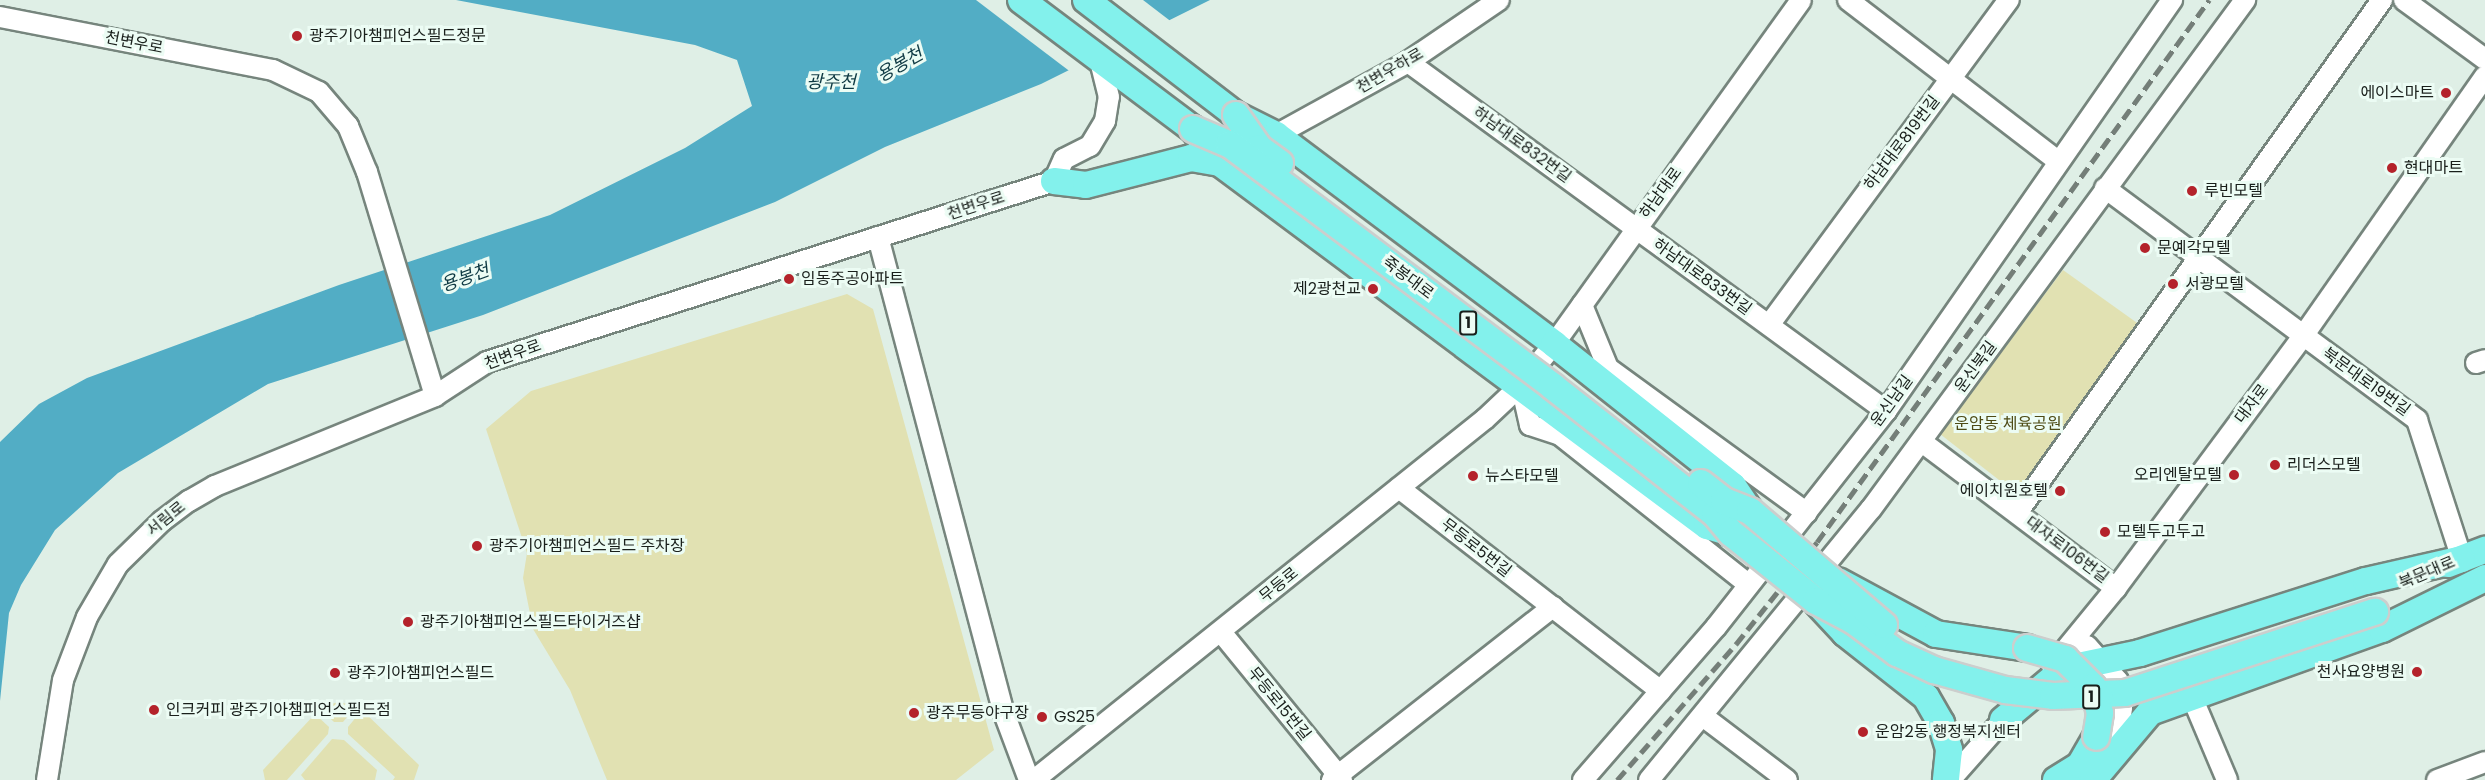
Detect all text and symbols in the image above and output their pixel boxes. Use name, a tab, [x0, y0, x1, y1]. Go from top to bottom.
place label: 광주기아챔피언스필드정문	[309, 26, 486, 46]
street label: 천변우로	[103, 28, 165, 58]
marker: 광주기아챔피언스필드정문	[290, 29, 304, 43]
water label: 용봉천	[873, 43, 927, 87]
street label: 천변우하로	[1353, 44, 1427, 98]
water label: 광주천	[806, 71, 856, 93]
place label: 에이스마트	[2360, 83, 2434, 103]
marker: 에이스마트	[2439, 86, 2453, 100]
street label: 하남대로819번길	[1860, 92, 1944, 194]
street label: 하남대로832번길	[1469, 103, 1575, 187]
place label: 현대마트	[2404, 158, 2463, 178]
marker: 현대마트	[2385, 161, 2399, 175]
street label: 하남대로	[1636, 164, 1686, 222]
place label: 루빈모텔	[2204, 181, 2263, 201]
marker: 루빈모텔	[2185, 184, 2199, 198]
street label: 천변우로	[945, 188, 1007, 224]
street label: 하남대로833번길	[1649, 235, 1755, 319]
place label: 문예각모텔	[2157, 238, 2231, 258]
marker: 문예각모텔	[2138, 241, 2152, 255]
street label: 죽봉대로	[1379, 253, 1437, 303]
water label: 용봉천	[438, 259, 492, 297]
place label: 임동주공아파트	[801, 269, 904, 289]
marker: 임동주공아파트	[782, 272, 796, 286]
place label: 서광모텔	[2185, 274, 2244, 294]
marker: 서광모텔	[2166, 277, 2180, 291]
place label: 제2광천교	[1293, 279, 1361, 299]
marker: 제2광천교	[1366, 282, 1380, 296]
road number: 1	[1459, 311, 1477, 335]
street label: 천변우로	[482, 336, 544, 374]
street label: 운신북길	[1951, 338, 2001, 396]
street label: 북문대로19번길	[2318, 344, 2414, 420]
street label: 운신남길	[1867, 372, 1917, 430]
street label: 대자로	[2231, 381, 2273, 427]
park label: 운암동 체육공원	[1954, 414, 2062, 434]
place label: 리더스모텔	[2287, 455, 2361, 475]
marker: 리더스모텔	[2268, 458, 2282, 472]
place label: 오리엔탈모텔	[2134, 465, 2222, 485]
place label: 뉴스타모텔	[1485, 466, 1559, 486]
marker: 오리엔탈모텔	[2227, 468, 2241, 482]
marker: 뉴스타모텔	[1466, 469, 1480, 483]
place label: 에이치원호텔	[1960, 481, 2048, 501]
marker: 에이치원호텔	[2053, 484, 2067, 498]
street label: 서림로	[143, 498, 189, 540]
street label: 대자로106번길	[2022, 513, 2112, 587]
street label: 무등로5번길	[1437, 515, 1515, 581]
place label: 모텔두고두고	[2117, 522, 2205, 542]
marker: 모텔두고두고	[2098, 525, 2112, 539]
place label: 광주기아챔피언스필드 주차장	[489, 536, 685, 556]
marker: 광주기아챔피언스필드 주차장	[470, 539, 484, 553]
street label: 북문대로	[2396, 553, 2458, 593]
street label: 무등로	[1256, 564, 1302, 606]
place label: 광주기아챔피언스필드타이거즈샵	[420, 612, 641, 632]
marker: 광주기아챔피언스필드타이거즈샵	[401, 615, 415, 629]
place label: 천사요양병원	[2317, 662, 2405, 682]
place label: 광주기아챔피언스필드	[347, 663, 494, 683]
street label: 무등로15번길	[1244, 663, 1314, 745]
marker: 천사요양병원	[2410, 665, 2424, 679]
marker: 광주기아챔피언스필드	[328, 666, 342, 680]
road number: 1	[2082, 685, 2100, 709]
place label: 인크커피 광주기아챔피언스필드점	[166, 700, 391, 720]
marker: 인크커피 광주기아챔피언스필드점	[147, 703, 161, 717]
place label: 광주무등야구장	[926, 703, 1029, 723]
marker: 광주무등야구장	[907, 706, 921, 720]
place label: GS25	[1054, 707, 1095, 727]
marker: GS25	[1035, 710, 1049, 724]
place label: 운암2동 행정복지센터	[1875, 722, 2021, 742]
marker: 운암2동 행정복지센터	[1856, 725, 1870, 739]

